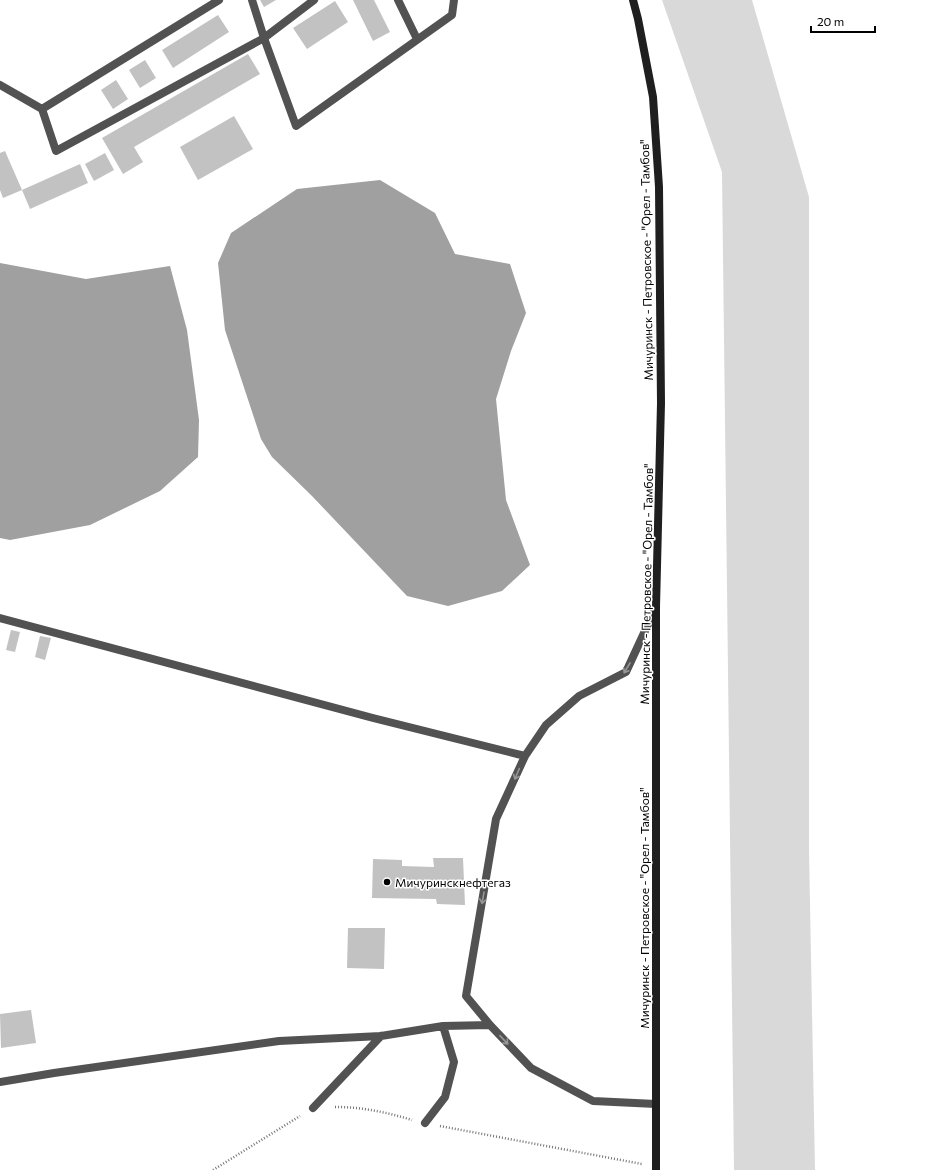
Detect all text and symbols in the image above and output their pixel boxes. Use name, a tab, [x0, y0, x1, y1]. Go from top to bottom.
scale bar	[811, 8, 875, 34]
text: 20 m	[817, 14, 844, 28]
street label: Мичуринск - Петровское - "Орел - Тамбов"	[637, 139, 655, 381]
street label: Мичуринск - Петровское - "Орел - Тамбов"	[637, 463, 655, 705]
one-way arrow	[623, 662, 632, 673]
one-way arrow	[513, 767, 521, 779]
street label: Мичуринск - Петровское - "Орел - Тамбов"	[637, 787, 651, 1029]
place label: Мичуринскнефтегаз	[395, 875, 511, 889]
marker: Мичуринскнефтегаз	[382, 877, 392, 887]
one-way arrow	[478, 891, 486, 904]
one-way arrow	[499, 1035, 509, 1045]

